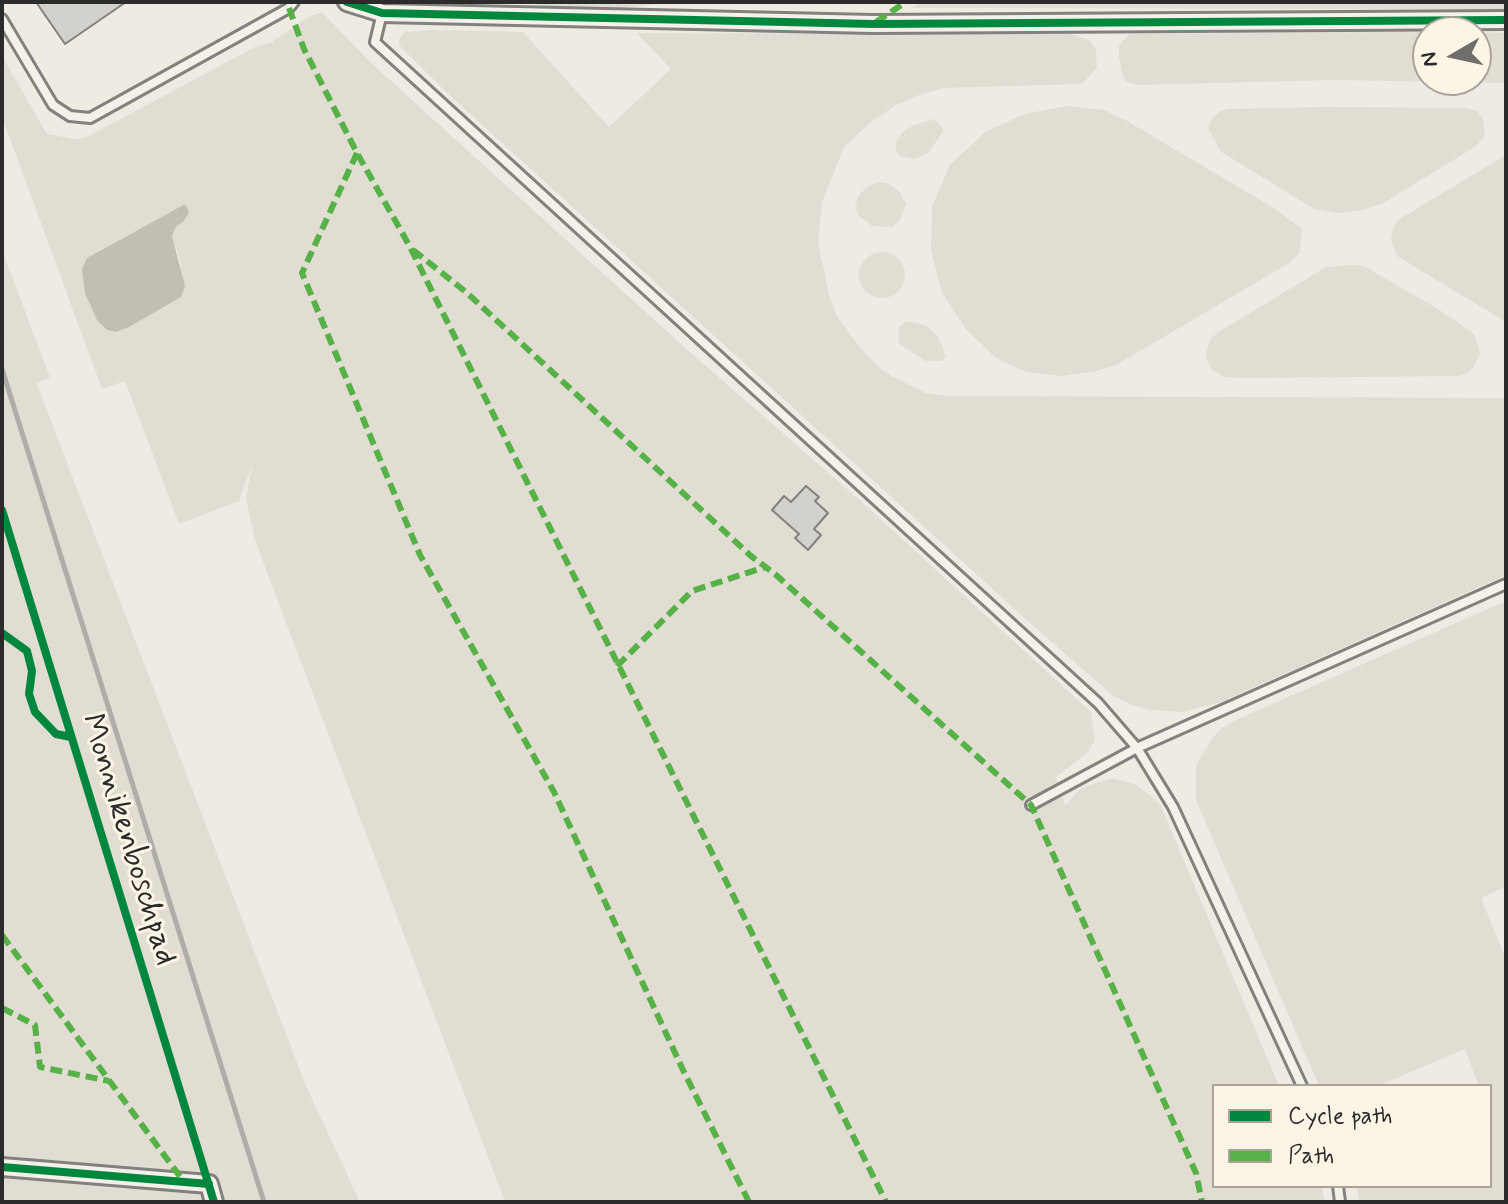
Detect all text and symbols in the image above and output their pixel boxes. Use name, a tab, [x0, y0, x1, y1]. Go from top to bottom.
north arrow	[1412, 16, 1492, 96]
text: N	[1415, 50, 1445, 69]
street label: Monnikenboschpad	[70, 710, 184, 970]
legend	[1212, 1084, 1492, 1188]
text: Cycle path	[1288, 1101, 1393, 1132]
text: Path	[1288, 1141, 1334, 1172]

